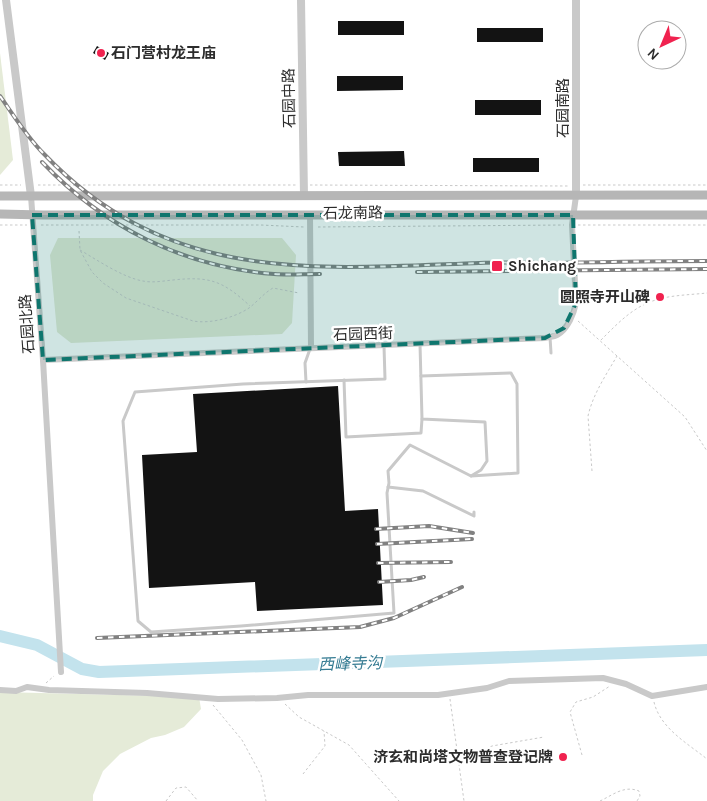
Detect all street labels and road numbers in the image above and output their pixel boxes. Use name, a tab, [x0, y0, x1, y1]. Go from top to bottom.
street label: 石园中路	[279, 68, 299, 128]
street label: 石园南路	[554, 78, 572, 138]
street label: 石龙南路	[323, 203, 383, 223]
street label: 石园北路	[16, 293, 38, 355]
street label: 石园西街	[333, 324, 393, 344]

